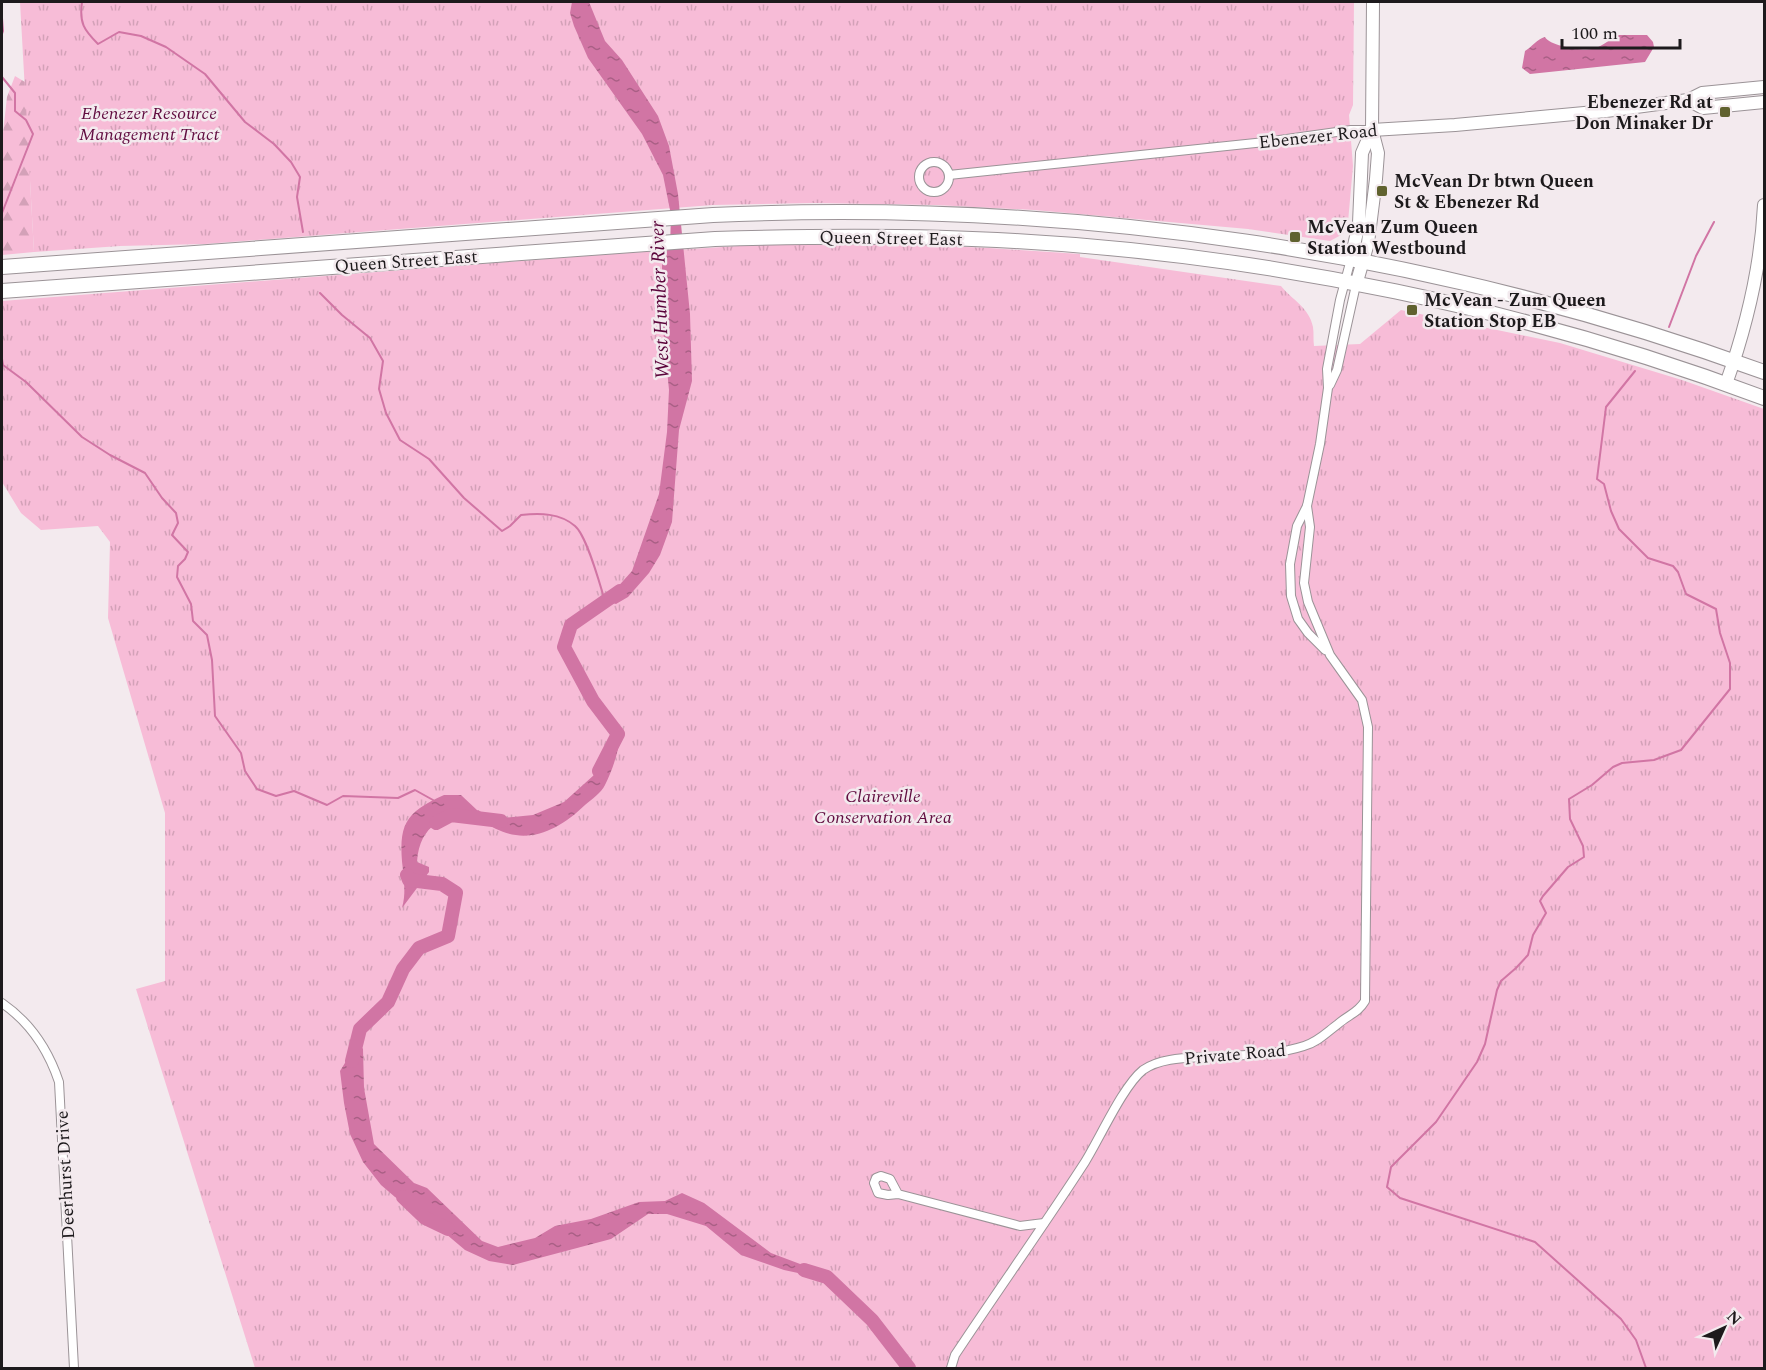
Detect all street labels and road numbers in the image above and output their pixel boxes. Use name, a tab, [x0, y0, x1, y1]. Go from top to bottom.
street label: Ebenezer Road	[1257, 117, 1379, 156]
street label: Queen Street East	[819, 224, 963, 253]
street label: Queen Street East	[334, 243, 478, 280]
street label: Private Road	[1183, 1037, 1287, 1072]
street label: Deerhurst Drive	[49, 1110, 82, 1240]

